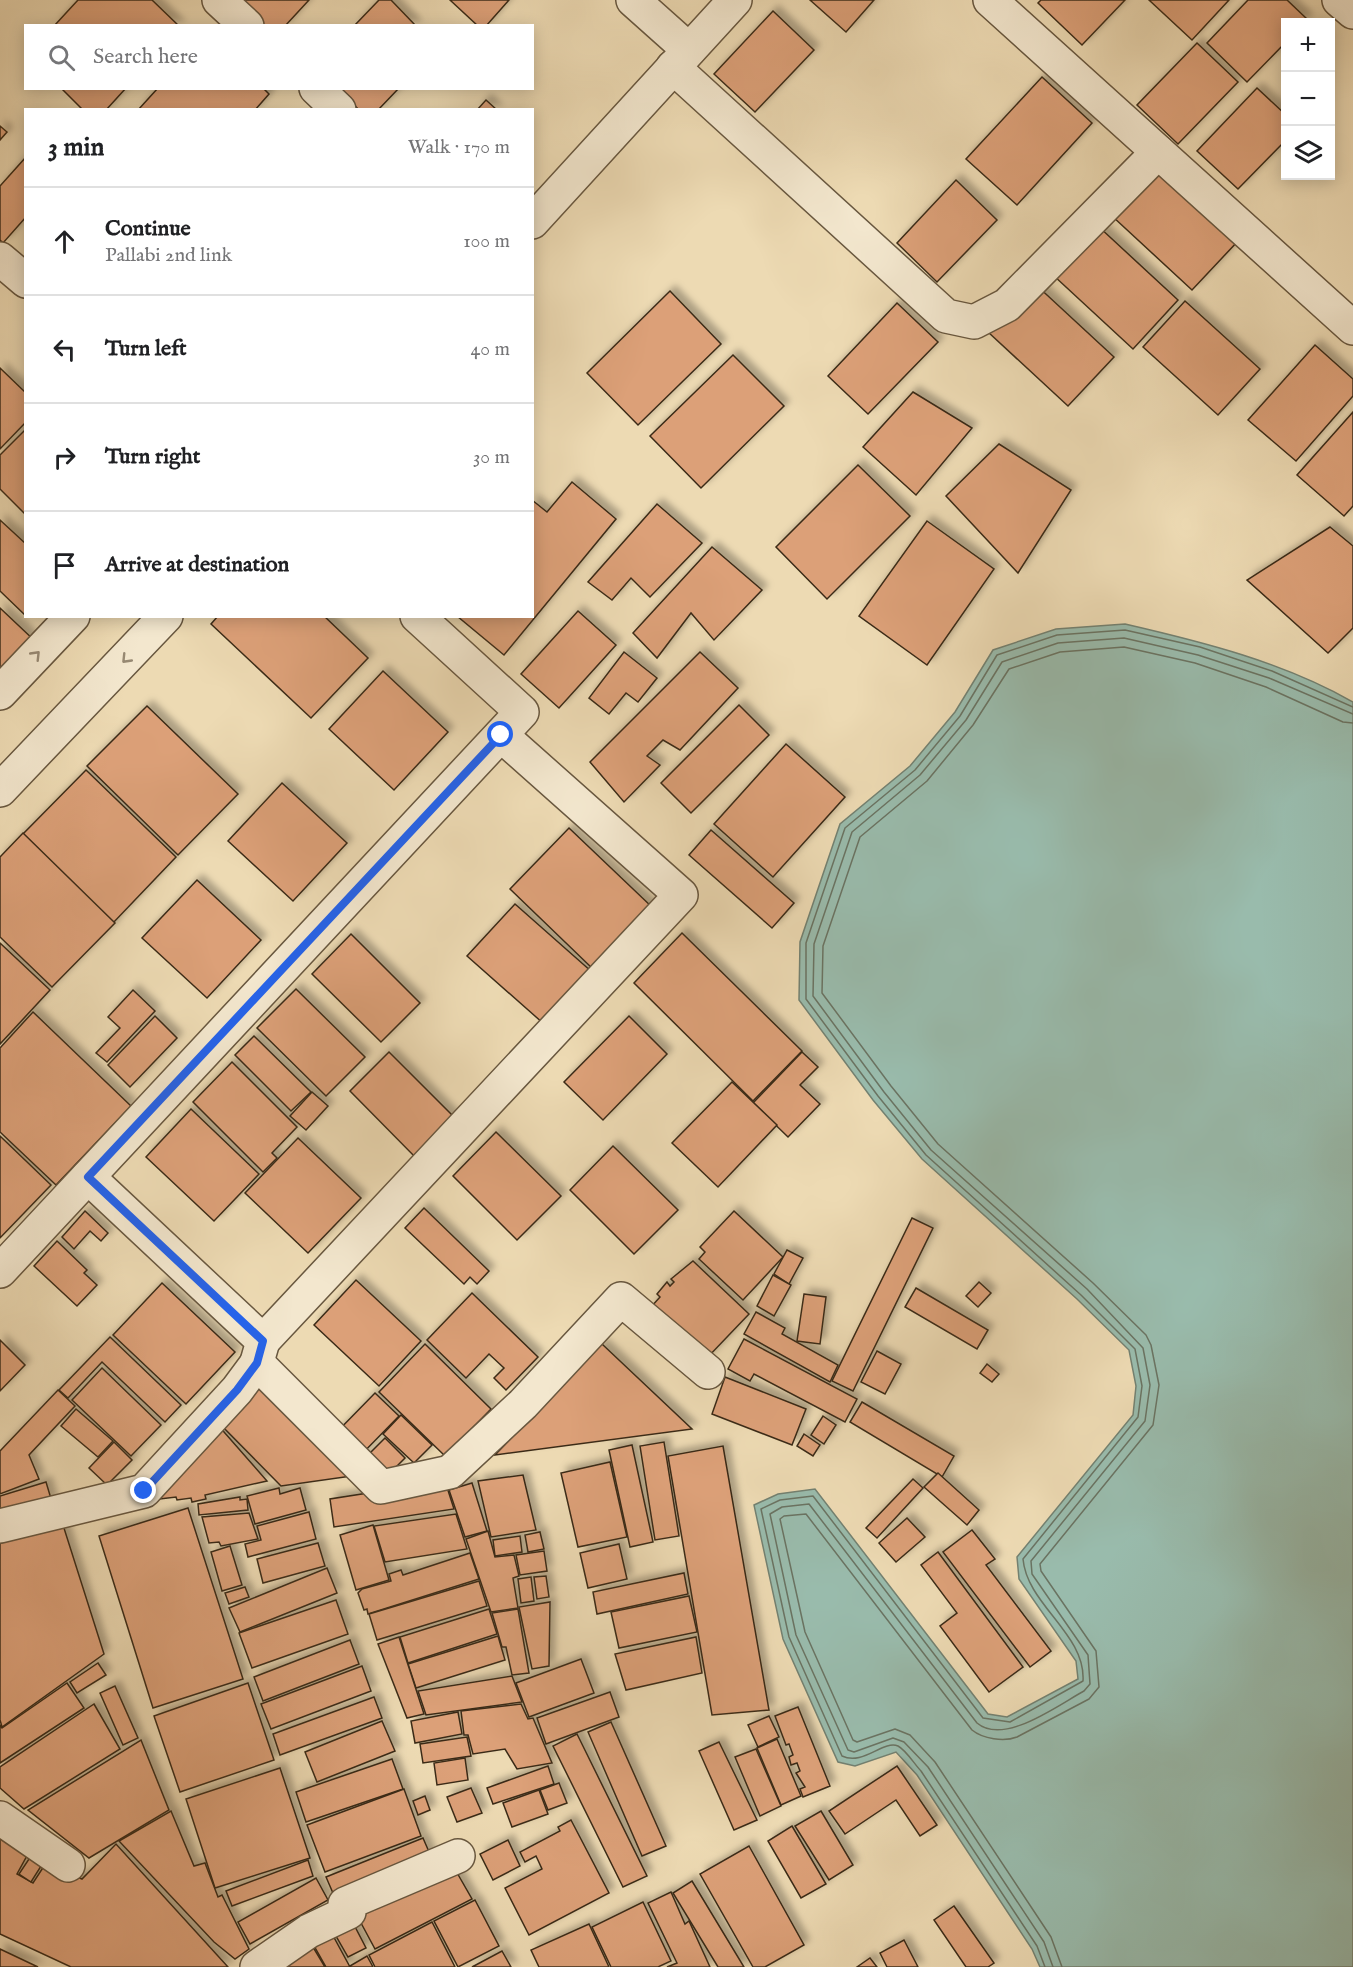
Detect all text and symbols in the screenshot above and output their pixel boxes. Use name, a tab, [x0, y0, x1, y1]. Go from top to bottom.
map controls	[1281, 18, 1335, 180]
button: +	[1281, 18, 1335, 72]
search box	[24, 24, 534, 90]
icon: search	[45, 41, 78, 74]
text: Search here	[93, 43, 198, 71]
button: −	[1281, 72, 1335, 126]
button: layers	[1281, 126, 1335, 180]
text: 3 min	[48, 131, 104, 164]
text: Walk · 170 m	[408, 135, 510, 160]
text: Continue	[105, 215, 191, 243]
icon: ahead	[48, 225, 81, 258]
text: 100 m	[463, 229, 510, 254]
text: Pallabi 2nd link	[105, 243, 232, 268]
icon: left	[48, 333, 81, 366]
text: Turn left	[105, 335, 187, 363]
text: 40 m	[471, 337, 510, 362]
icon: right	[48, 441, 81, 474]
text: Turn right	[105, 443, 200, 471]
text: 30 m	[473, 445, 510, 470]
icon: arrive	[48, 549, 81, 582]
text: Arrive at destination	[105, 551, 289, 579]
one-way arrow	[29, 651, 40, 662]
one-way arrow	[122, 651, 133, 662]
route start	[487, 721, 513, 747]
route end	[130, 1477, 156, 1503]

